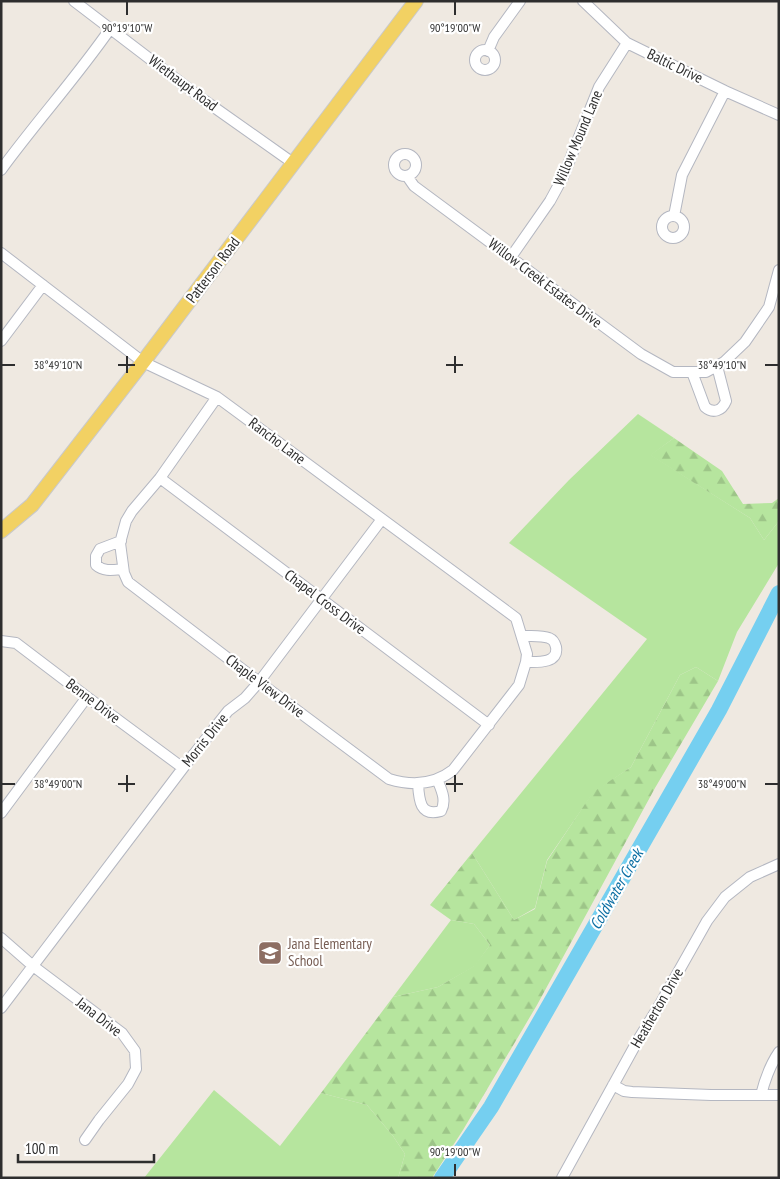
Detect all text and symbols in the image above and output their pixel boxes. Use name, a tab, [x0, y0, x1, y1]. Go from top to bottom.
text: 90°19'10"W	[102, 20, 152, 35]
text: 90°19'00"W	[430, 20, 480, 35]
street label: Baltic Drive	[644, 44, 706, 87]
street label: Wiethaupt Road	[145, 50, 222, 115]
street label: Willow Mound Lane	[549, 87, 606, 188]
street label: Patterson Road	[182, 233, 244, 306]
street label: Willow Creek Estates Drive	[485, 234, 606, 332]
text: 38°49'10"N	[34, 357, 82, 372]
text: 38°49'10"N	[698, 357, 746, 372]
street label: Rancho Lane	[245, 413, 309, 468]
street label: Chapel Cross Drive	[281, 565, 370, 638]
street label: Chaple View Drive	[222, 650, 308, 721]
street label: Benne Drive	[62, 674, 124, 727]
street label: Morris Drive	[177, 709, 232, 770]
text: 38°49'00"N	[34, 776, 82, 791]
text: 38°49'00"N	[698, 776, 746, 791]
water label: Coldwater Creek	[585, 844, 648, 933]
place label: Jana Elementary School	[287, 934, 372, 970]
school or university icon: Jana Elementary School	[257, 940, 283, 966]
street label: Heatherton Drive	[626, 964, 687, 1051]
street label: Jana Drive	[72, 992, 126, 1040]
scale bar	[18, 1132, 154, 1164]
text: 100 m	[25, 1139, 58, 1158]
text: 90°19'00"W	[430, 1144, 480, 1159]

